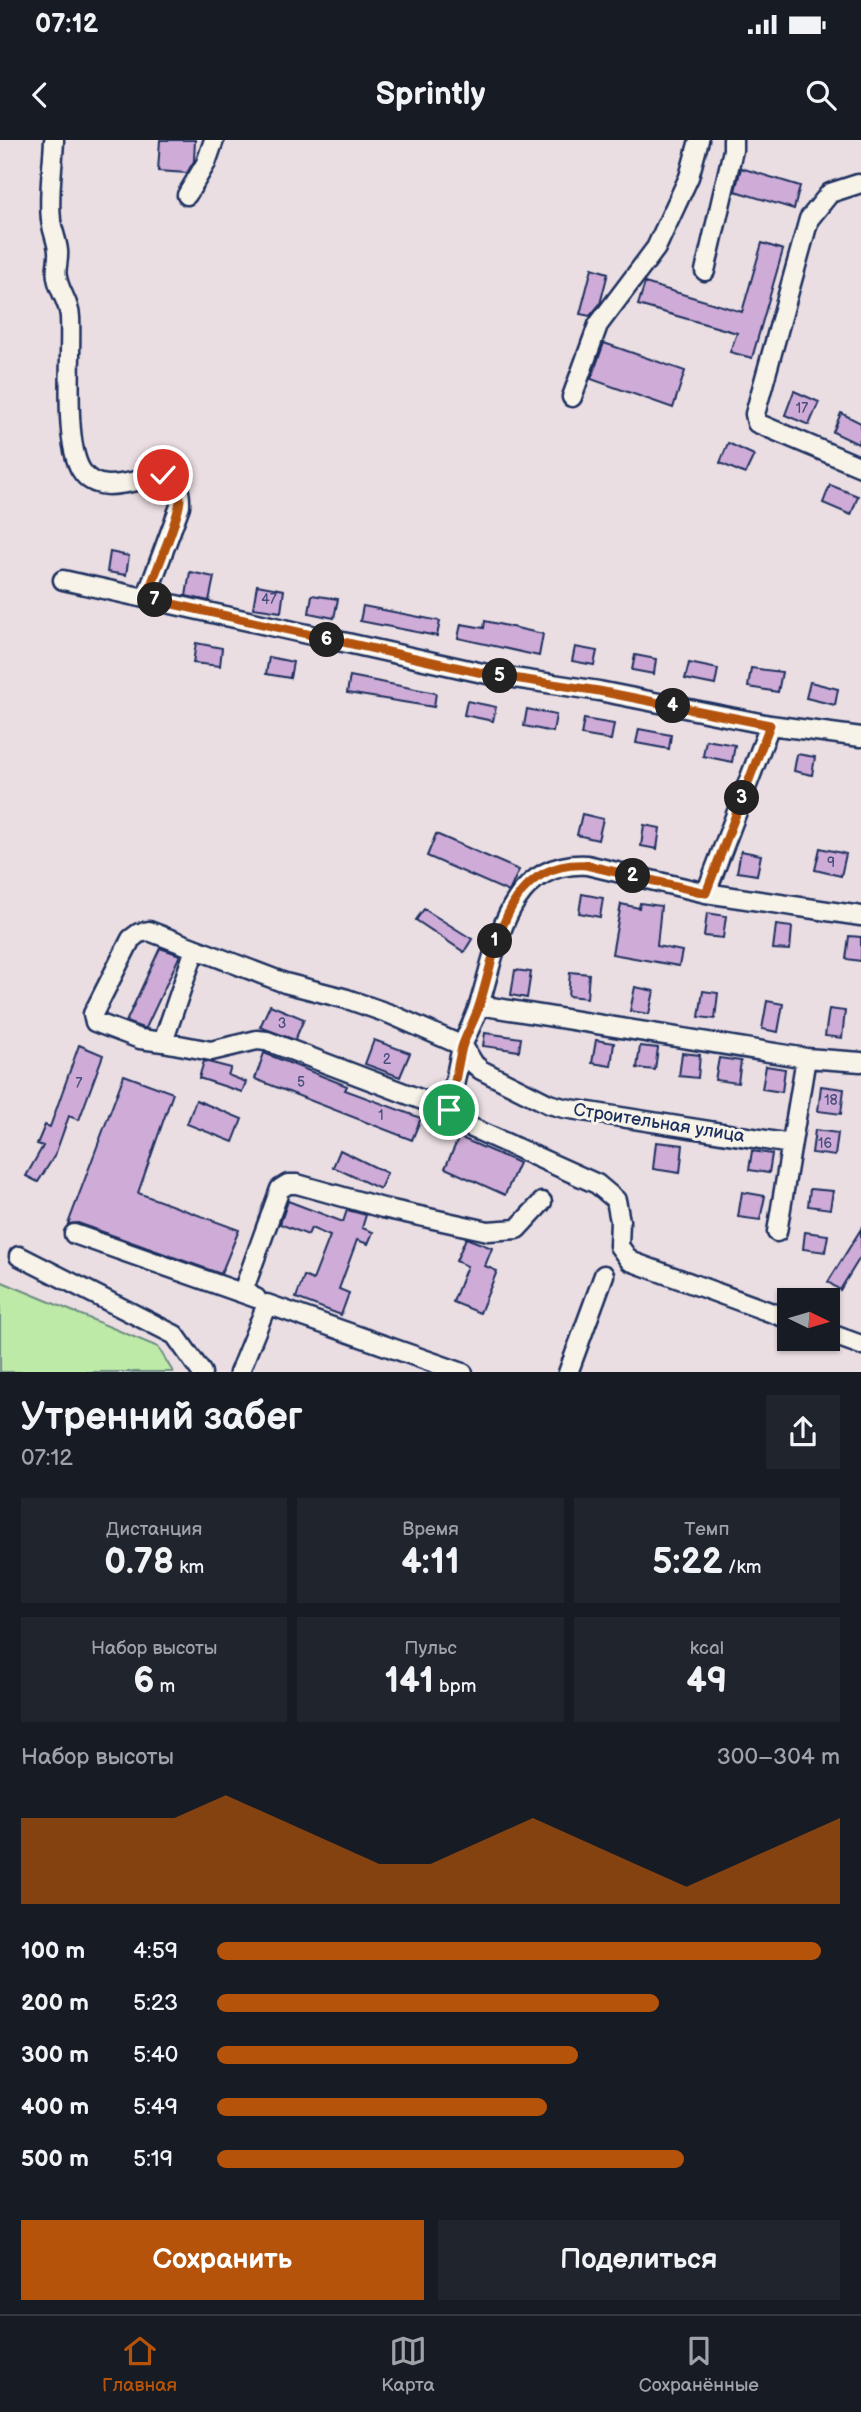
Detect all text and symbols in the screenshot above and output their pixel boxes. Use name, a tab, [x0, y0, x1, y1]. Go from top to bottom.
text: 07:12	[35, 9, 98, 40]
text: Sprintly	[376, 75, 485, 114]
icon: back	[21, 76, 59, 114]
icon: search	[802, 76, 840, 114]
house number: 17	[796, 400, 808, 417]
pin	[133, 445, 193, 505]
icon: check	[144, 456, 182, 494]
pin: 7	[138, 582, 172, 617]
text: 7	[149, 588, 160, 611]
house number: 47	[261, 591, 277, 608]
pin: 6	[310, 622, 344, 658]
text: 6	[321, 628, 332, 651]
pin: 5	[482, 658, 518, 694]
text: 5	[494, 664, 505, 687]
pin: 4	[656, 688, 690, 724]
text: 4	[667, 694, 678, 717]
pin: 3	[724, 780, 760, 816]
text: 3	[736, 786, 747, 809]
house number: 9	[827, 854, 835, 871]
pin: 2	[616, 858, 650, 894]
text: 2	[627, 864, 638, 887]
pin: 1	[477, 924, 512, 958]
text: 1	[491, 929, 499, 952]
house number: 3	[278, 1015, 286, 1032]
house number: 2	[383, 1051, 392, 1068]
house number: 5	[297, 1074, 305, 1091]
house number: 7	[76, 1075, 83, 1092]
pin	[419, 1080, 479, 1140]
icon: arrive	[430, 1091, 468, 1129]
house number: 18	[824, 1092, 838, 1109]
street label: Строительная улица	[572, 1099, 747, 1147]
house number: 1	[378, 1107, 384, 1124]
house number: 16	[818, 1135, 832, 1152]
north arrow	[777, 1288, 840, 1351]
map controls	[777, 1288, 840, 1351]
text: Утренний забег	[21, 1395, 303, 1440]
button: share	[766, 1395, 840, 1469]
text: 07:12	[21, 1444, 73, 1472]
text: Дистанция	[106, 1518, 202, 1541]
text: Время	[402, 1518, 459, 1541]
text: Темп	[684, 1518, 729, 1541]
text: 0.78	[104, 1541, 174, 1584]
text: 4:11	[401, 1541, 460, 1584]
text: 5:22	[652, 1541, 723, 1584]
text: km	[174, 1556, 204, 1579]
text: /km	[723, 1556, 761, 1579]
text: Набор высоты	[91, 1637, 217, 1660]
text: Пульс	[404, 1637, 457, 1660]
text: kcal	[690, 1637, 724, 1660]
text: 6	[133, 1660, 154, 1703]
text: 141	[385, 1660, 434, 1703]
text: 49	[686, 1660, 727, 1703]
text: m	[154, 1675, 175, 1698]
text: bpm	[434, 1675, 476, 1698]
text: Набор высоты	[21, 1743, 174, 1771]
text: 300–304 m	[717, 1743, 840, 1771]
text: 100 m	[21, 1937, 85, 1965]
text: 4:59	[133, 1937, 178, 1965]
text: 200 m	[21, 1989, 89, 2017]
text: 5:23	[133, 1989, 178, 2017]
text: 300 m	[21, 2041, 89, 2069]
text: 5:40	[133, 2041, 178, 2069]
text: 400 m	[21, 2093, 89, 2121]
text: 5:49	[133, 2093, 178, 2121]
text: 500 m	[21, 2145, 89, 2173]
text: 5:19	[133, 2145, 173, 2173]
button: Сохранить	[21, 2220, 424, 2300]
button: Поделиться	[438, 2220, 840, 2300]
tab: Главная	[102, 2332, 177, 2397]
tab: Карта	[381, 2332, 435, 2397]
tab: Сохранённые	[639, 2332, 759, 2397]

